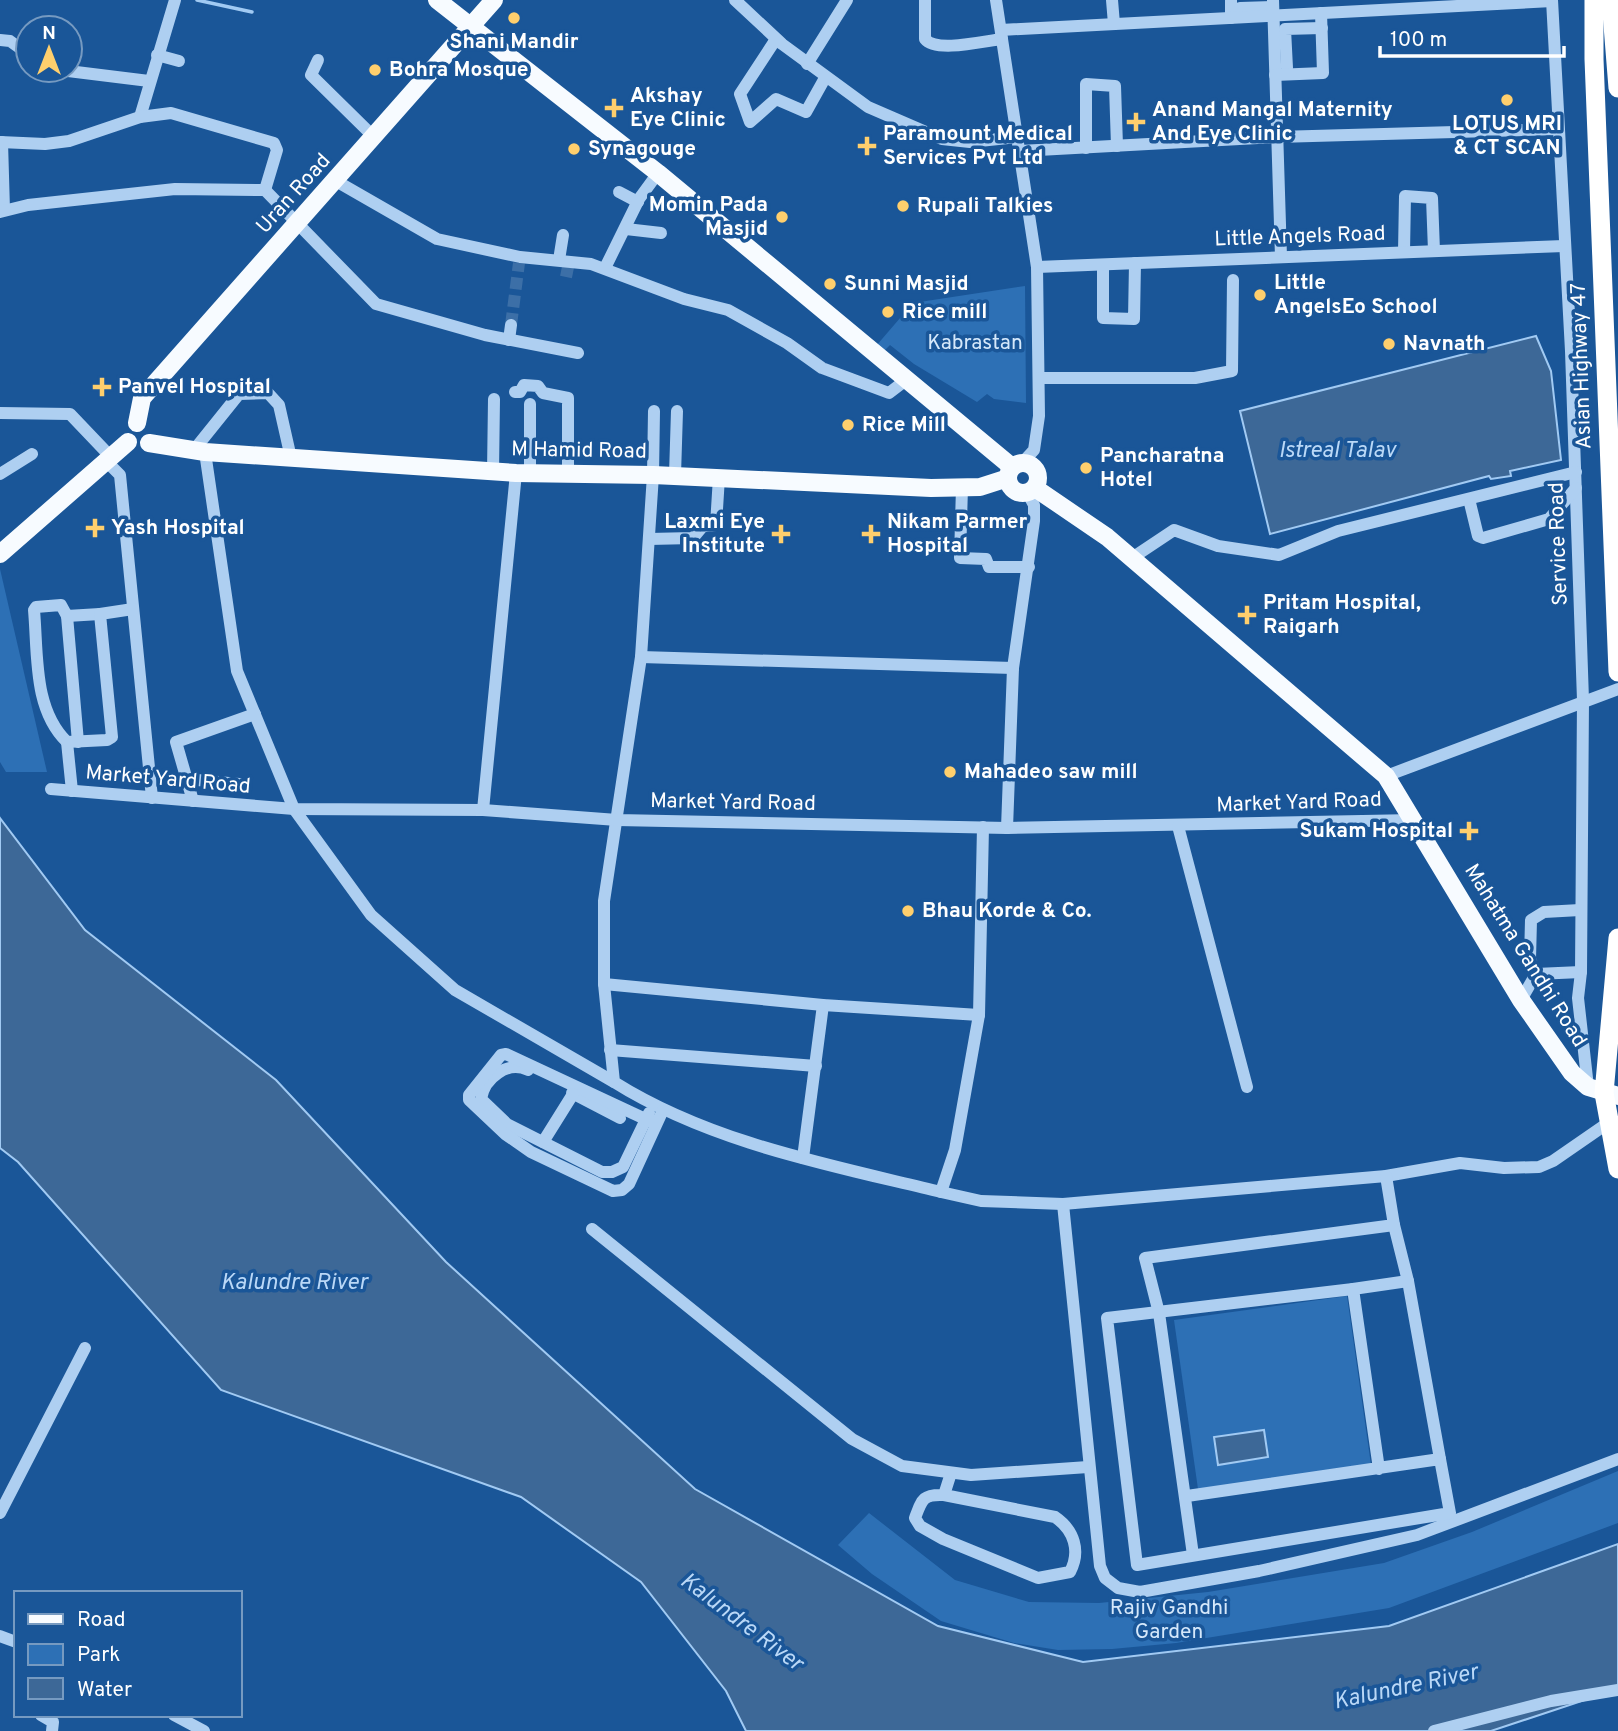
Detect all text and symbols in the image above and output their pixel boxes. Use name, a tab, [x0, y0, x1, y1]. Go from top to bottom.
marker: Shani Mandir	[506, 10, 522, 26]
north arrow	[14, 14, 84, 84]
scale bar	[1380, 14, 1564, 58]
text: N	[42, 22, 56, 46]
text: 100 m	[1390, 27, 1447, 54]
place label: Shani Mandir	[450, 29, 579, 56]
place label: Bohra Mosque	[389, 57, 528, 84]
marker: Bohra Mosque	[367, 62, 383, 78]
place label: Akshay Eye Clinic	[630, 83, 726, 134]
marker: LOTUS MRI & CT SCAN	[1499, 92, 1515, 108]
place label: Anand Mangal Maternity And Eye Clinic	[1152, 97, 1393, 148]
marker: Akshay Eye Clinic	[604, 98, 624, 118]
place label: LOTUS MRI & CT SCAN	[1452, 111, 1562, 162]
marker: Anand Mangal Maternity And Eye Clinic	[1126, 112, 1146, 132]
place label: Paramount Medical Services Pvt Ltd	[883, 121, 1073, 172]
place label: Synagouge	[588, 136, 696, 163]
marker: Paramount Medical Services Pvt Ltd	[857, 136, 877, 156]
marker: Synagouge	[566, 141, 582, 157]
street label: Uran Road	[251, 148, 337, 240]
place label: Momin Pada Masjid	[649, 192, 768, 243]
place label: Rupali Talkies	[917, 193, 1053, 220]
marker: Rupali Talkies	[895, 198, 911, 214]
marker: Momin Pada Masjid	[774, 209, 790, 225]
street label: Little Angels Road	[1214, 221, 1386, 253]
place label: Little AngelsEo School	[1274, 270, 1438, 321]
place label: Sunni Masjid	[844, 271, 969, 298]
marker: Sunni Masjid	[822, 276, 838, 292]
street label: Asian Highway 47	[1566, 282, 1598, 450]
marker: Little AngelsEo School	[1252, 287, 1268, 303]
place label: Rice mill	[902, 299, 987, 326]
marker: Rice mill	[880, 304, 896, 320]
park label: Kabrastan	[927, 330, 1023, 357]
place label: Navnath	[1403, 331, 1486, 358]
marker: Navnath	[1381, 336, 1397, 352]
place label: Panvel Hospital	[118, 374, 271, 401]
marker: Panvel Hospital	[92, 377, 112, 397]
place label: Rice Mill	[862, 412, 946, 439]
marker: Rice Mill	[840, 417, 856, 433]
street label: M Hamid Road	[511, 436, 647, 466]
water label: Istreal Talav	[1278, 437, 1397, 466]
place label: Pancharatna Hotel	[1100, 443, 1224, 494]
marker: Pancharatna Hotel	[1078, 460, 1094, 476]
street label: Service Road	[1543, 482, 1575, 606]
place label: Laxmi Eye Institute	[664, 509, 765, 560]
place label: Nikam Parmer Hospital	[887, 509, 1027, 560]
place label: Yash Hospital	[111, 515, 245, 542]
marker: Yash Hospital	[85, 518, 105, 538]
marker: Laxmi Eye Institute	[771, 524, 791, 544]
marker: Nikam Parmer Hospital	[861, 524, 881, 544]
place label: Pritam Hospital, Raigarh	[1263, 590, 1421, 641]
marker: Pritam Hospital, Raigarh	[1237, 605, 1257, 625]
street label: Market Yard Road	[84, 759, 252, 801]
place label: Mahadeo saw mill	[964, 759, 1138, 786]
marker: Mahadeo saw mill	[942, 764, 958, 780]
street label: Market Yard Road	[1216, 787, 1382, 819]
street label: Market Yard Road	[650, 788, 816, 818]
place label: Sukam Hospital	[1300, 818, 1453, 845]
marker: Sukam Hospital	[1459, 821, 1479, 841]
street label: Mahatma Gandhi Road	[1458, 859, 1592, 1053]
place label: Bhau Korde & Co.	[922, 898, 1092, 925]
marker: Bhau Korde & Co.	[900, 903, 916, 919]
water label: Kalundre River	[221, 1269, 370, 1298]
water label: Kalundre River	[674, 1567, 810, 1680]
legend	[14, 1591, 242, 1717]
park label: Rajiv Gandhi Garden	[1110, 1595, 1228, 1646]
text: Road	[77, 1607, 126, 1634]
text: Park	[77, 1642, 120, 1669]
water label: Kalundre River	[1331, 1658, 1483, 1717]
text: Water	[77, 1677, 132, 1704]

